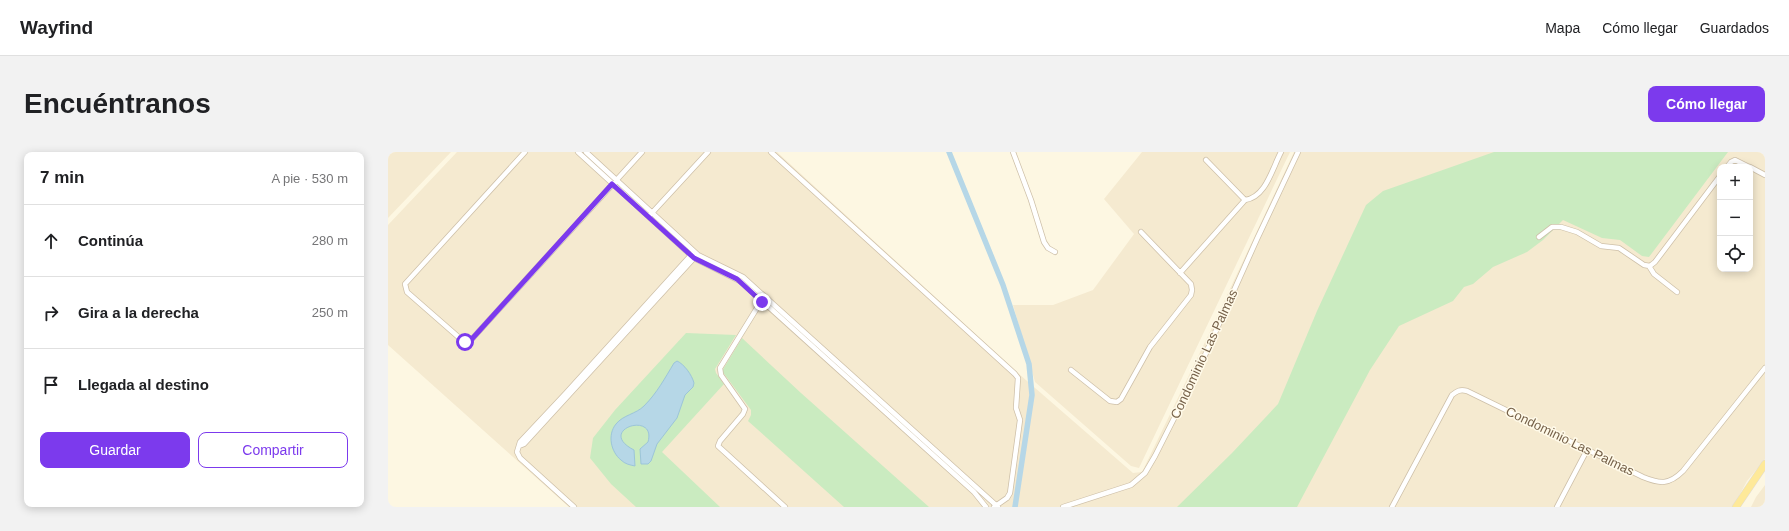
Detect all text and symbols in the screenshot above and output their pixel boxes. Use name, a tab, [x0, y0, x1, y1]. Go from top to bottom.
text: Wayfind	[20, 17, 93, 38]
text: Mapa	[1545, 20, 1580, 36]
text: Cómo llegar	[1602, 20, 1678, 36]
text: Guardados	[1700, 20, 1769, 36]
button: Cómo llegar	[1648, 86, 1765, 122]
text: Encuéntranos	[24, 88, 211, 119]
map controls	[1717, 164, 1753, 272]
button: +	[1717, 164, 1753, 200]
text: 7 min	[40, 168, 84, 187]
text: A pie · 530 m	[271, 171, 348, 186]
button: −	[1717, 200, 1753, 236]
icon: ahead	[40, 230, 62, 252]
text: Continúa	[78, 232, 143, 249]
text: 280 m	[312, 233, 348, 248]
button: locate	[1717, 236, 1753, 272]
street label: Condominio Las Palmas	[1167, 287, 1241, 421]
route end	[753, 293, 771, 311]
icon: right	[40, 302, 62, 324]
text: Gira a la derecha	[78, 304, 199, 321]
text: 250 m	[312, 305, 348, 320]
route start	[456, 333, 474, 351]
icon: arrive	[40, 374, 62, 396]
text: Llegada al destino	[78, 376, 209, 393]
street label: Condominio Las Palmas	[1503, 403, 1637, 479]
button: Guardar	[40, 432, 190, 468]
button: Compartir	[198, 432, 348, 468]

